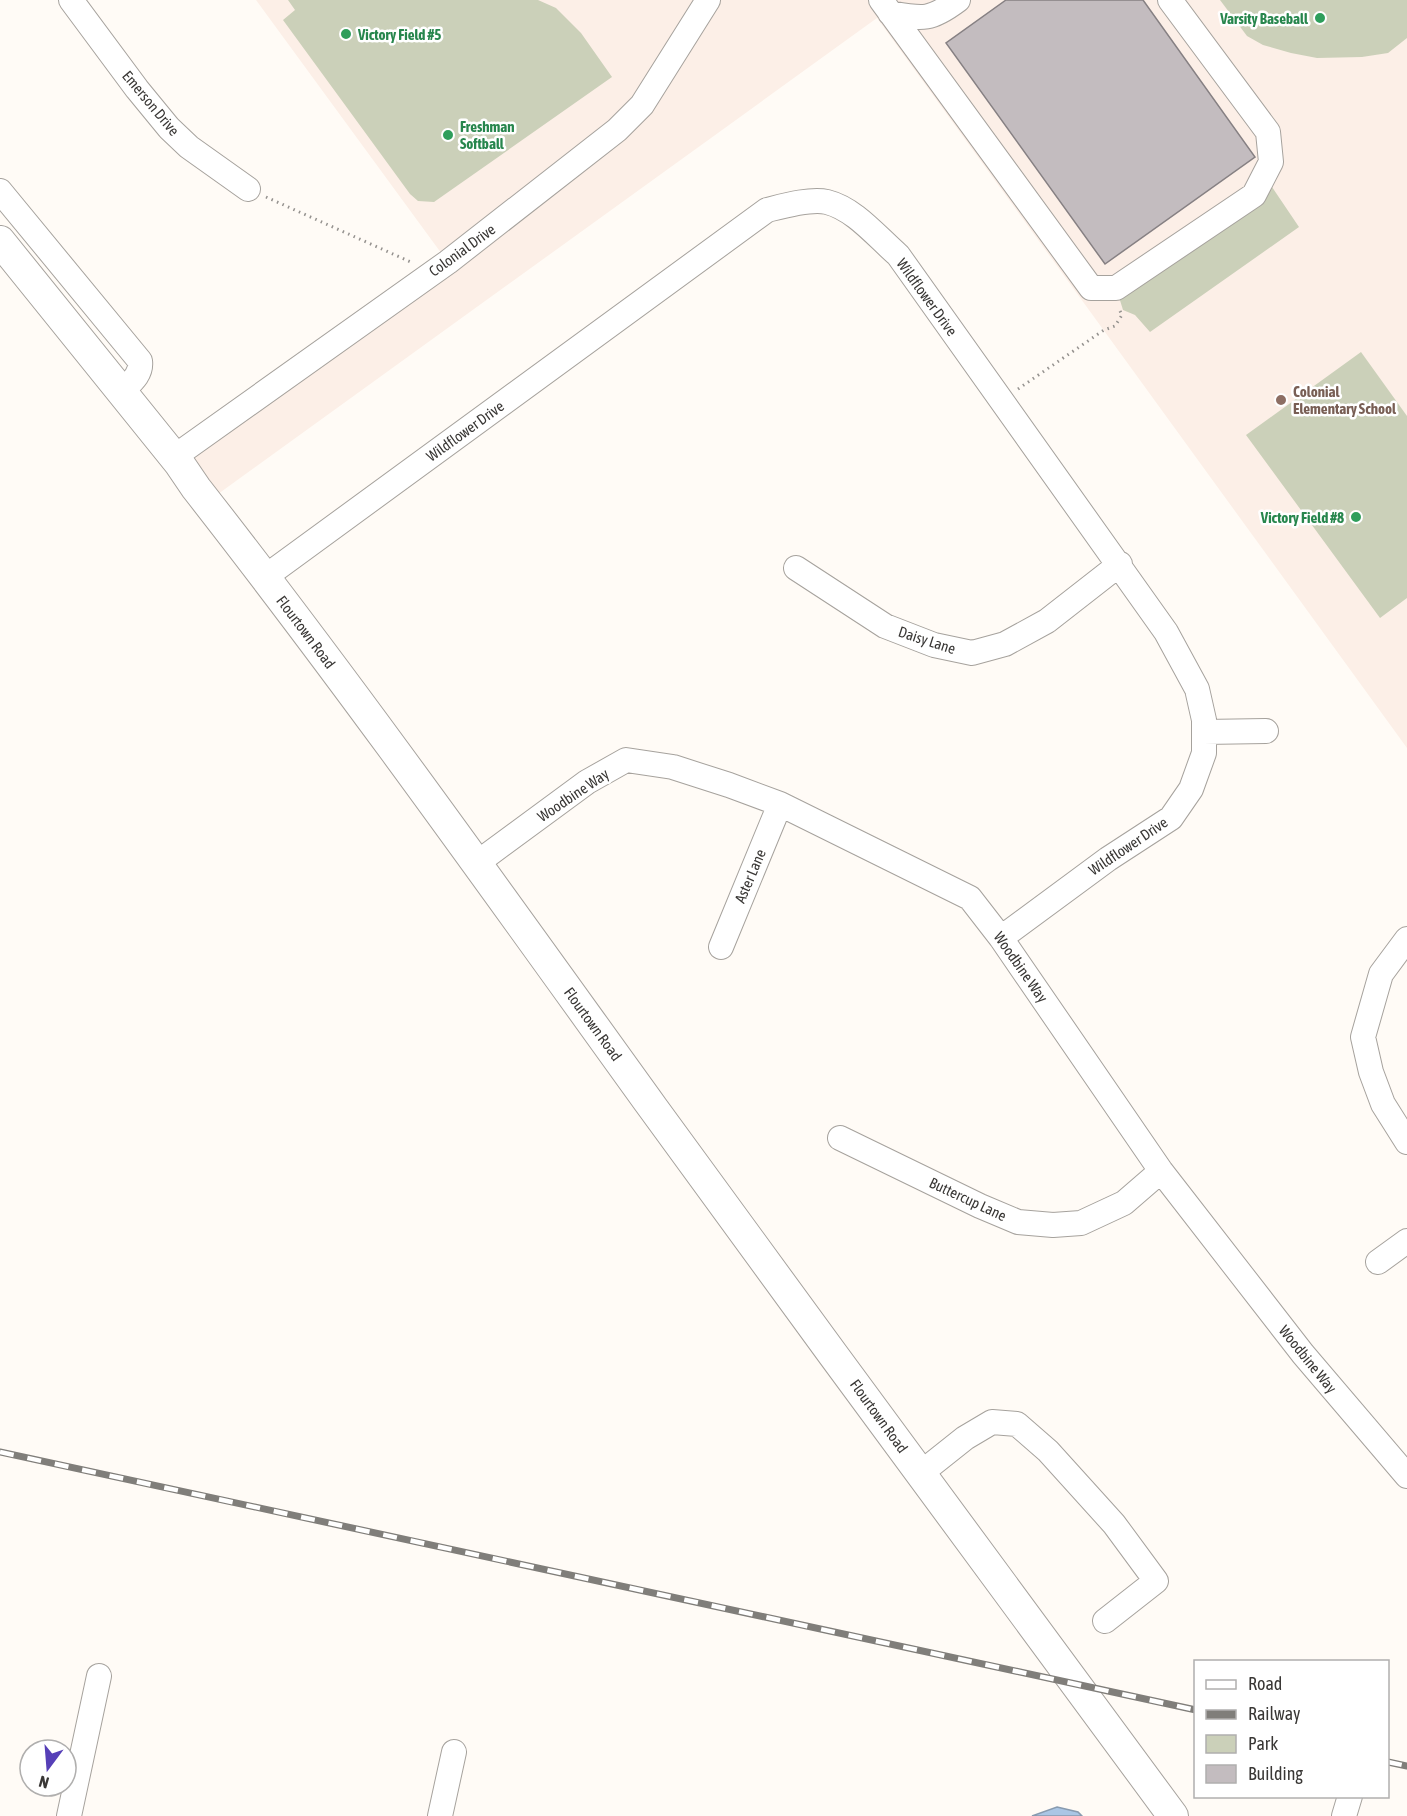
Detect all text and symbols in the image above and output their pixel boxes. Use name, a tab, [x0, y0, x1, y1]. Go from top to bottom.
place label: Varsity Baseball	[1219, 10, 1309, 27]
marker: Varsity Baseball	[1313, 11, 1327, 25]
place label: Victory Field #5	[357, 26, 441, 43]
marker: Victory Field #5	[339, 27, 353, 41]
street label: Emerson Drive	[119, 67, 183, 139]
place label: Freshman Softball	[460, 118, 515, 152]
marker: Freshman Softball	[441, 128, 455, 142]
street label: Colonial Drive	[426, 220, 499, 280]
street label: Wildflower Drive	[893, 255, 961, 339]
place label: Colonial Elementary School	[1293, 383, 1397, 417]
marker: Colonial Elementary School	[1274, 393, 1288, 407]
street label: Wildflower Drive	[423, 397, 507, 465]
place label: Victory Field #8	[1260, 509, 1344, 526]
marker: Victory Field #8	[1349, 510, 1363, 524]
street label: Flourtown Road	[273, 592, 339, 672]
street label: Daisy Lane	[896, 623, 958, 657]
street label: Woodbine Way	[534, 765, 612, 825]
street label: Wildflower Drive	[1085, 813, 1171, 879]
street label: Aster Lane	[731, 846, 769, 906]
street label: Woodbine Way	[991, 929, 1051, 1005]
street label: Flourtown Road	[561, 984, 625, 1064]
street label: Buttercup Lane	[927, 1174, 1009, 1224]
street label: Woodbine Way	[1276, 1322, 1340, 1396]
street label: Flourtown Road	[847, 1376, 911, 1456]
legend	[1194, 1660, 1389, 1798]
text: Road	[1248, 1673, 1282, 1694]
text: Railway	[1248, 1703, 1300, 1724]
text: Park	[1248, 1733, 1278, 1754]
north arrow	[18, 1738, 78, 1798]
text: Building	[1248, 1763, 1303, 1784]
text: N	[37, 1772, 51, 1792]

